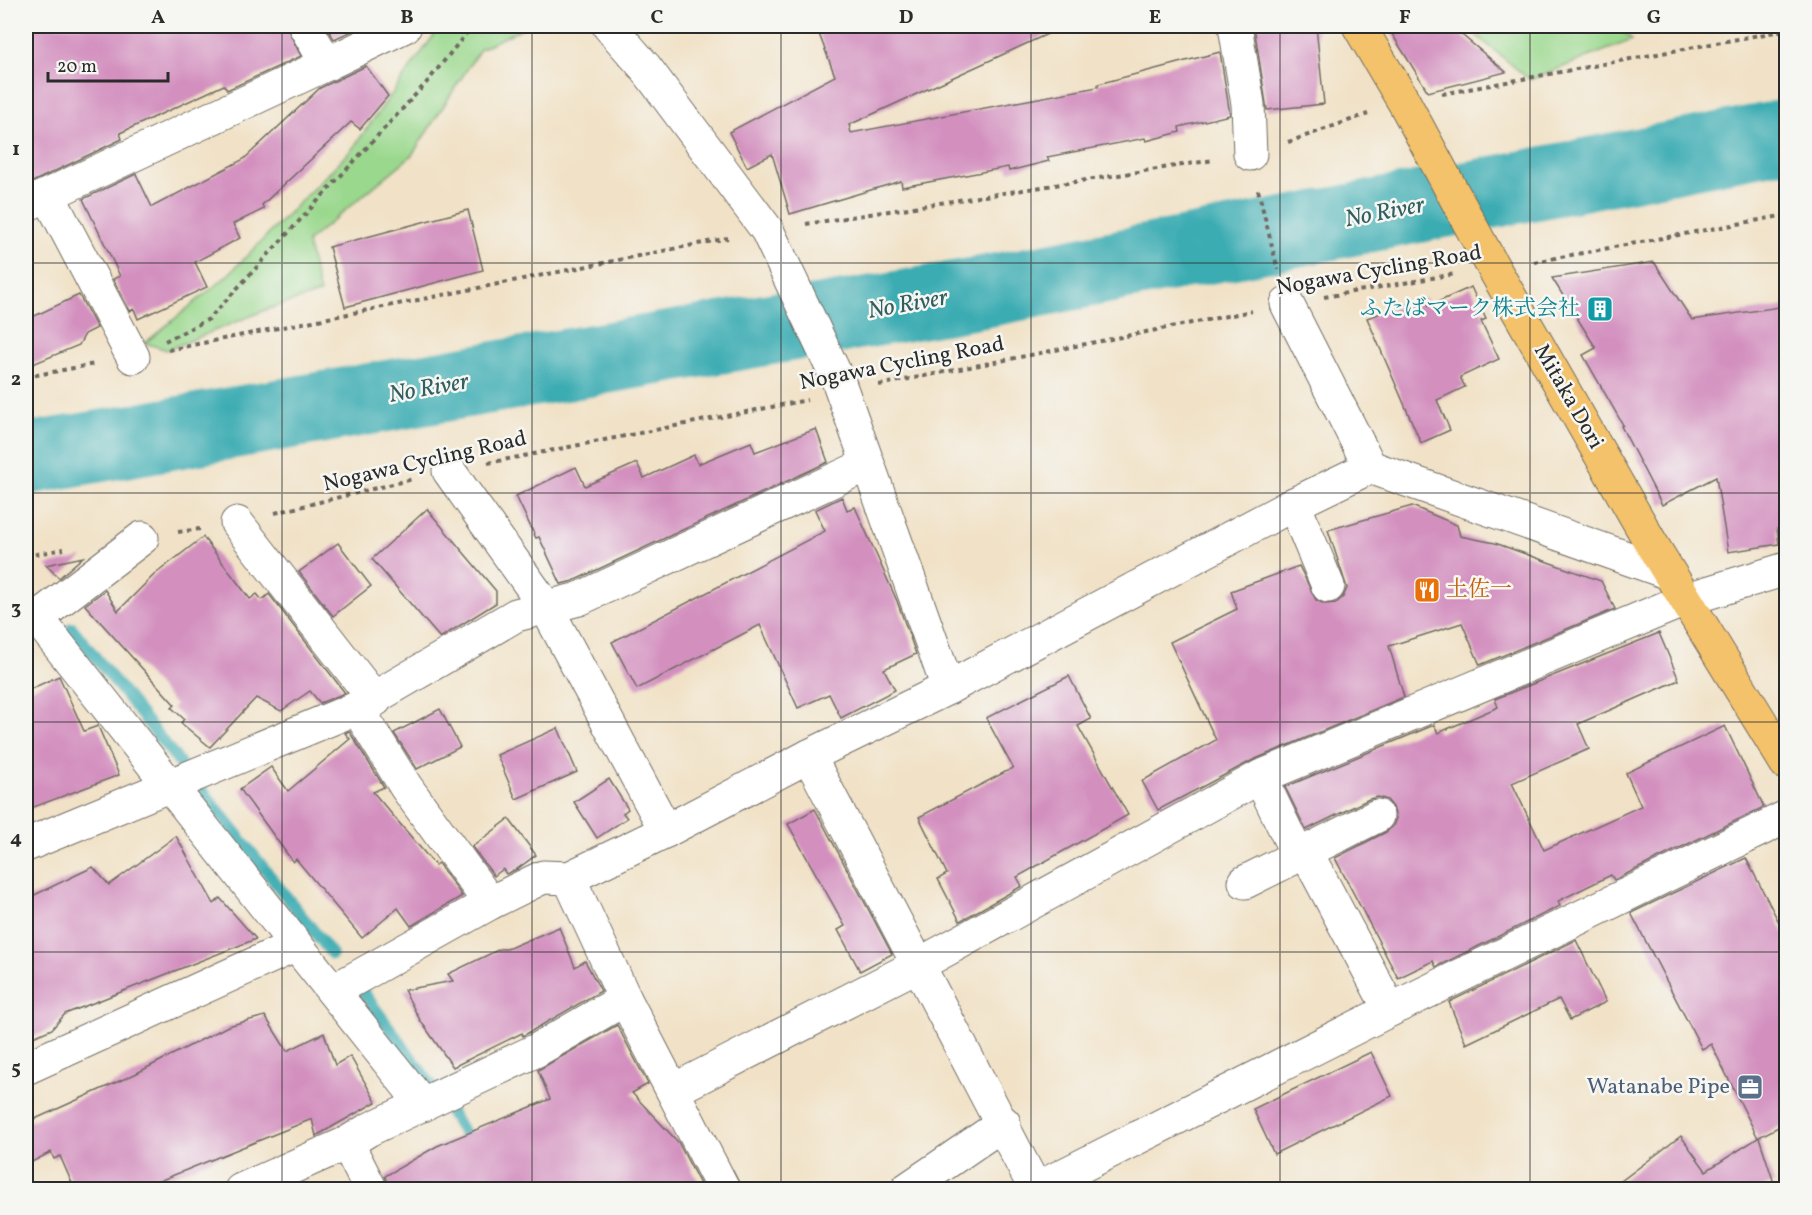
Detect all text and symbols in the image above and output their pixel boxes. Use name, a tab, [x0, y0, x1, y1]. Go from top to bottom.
text: A	[151, 4, 165, 32]
text: B	[400, 4, 414, 32]
text: C	[651, 4, 664, 32]
text: D	[899, 4, 913, 32]
text: E	[1149, 4, 1161, 32]
text: F	[1399, 4, 1411, 32]
text: G	[1647, 4, 1661, 32]
scale bar	[48, 45, 168, 83]
text: 20 m	[57, 55, 97, 80]
text: 1	[12, 136, 20, 164]
water label: No River	[1342, 188, 1429, 237]
street label: Nogawa Cycling Road	[1274, 238, 1484, 304]
water label: No River	[865, 281, 952, 329]
place label: ふたばマーク株式会社	[1360, 294, 1580, 325]
building icon: ふたばマーク株式会社	[1585, 294, 1615, 324]
street label: Nogawa Cycling Road	[797, 329, 1007, 399]
street label: Mitaka Dori	[1525, 339, 1611, 455]
water label: No River	[386, 365, 473, 413]
text: 2	[11, 366, 21, 394]
street label: Nogawa Cycling Road	[320, 423, 530, 501]
restaurant icon: 土佐一	[1412, 575, 1442, 605]
place label: 土佐一	[1446, 575, 1512, 606]
text: 3	[11, 595, 21, 623]
text: 4	[10, 825, 22, 853]
text: 5	[11, 1055, 21, 1083]
place label: Watanabe Pipe	[1587, 1072, 1730, 1103]
office icon: Watanabe Pipe	[1735, 1072, 1765, 1102]

